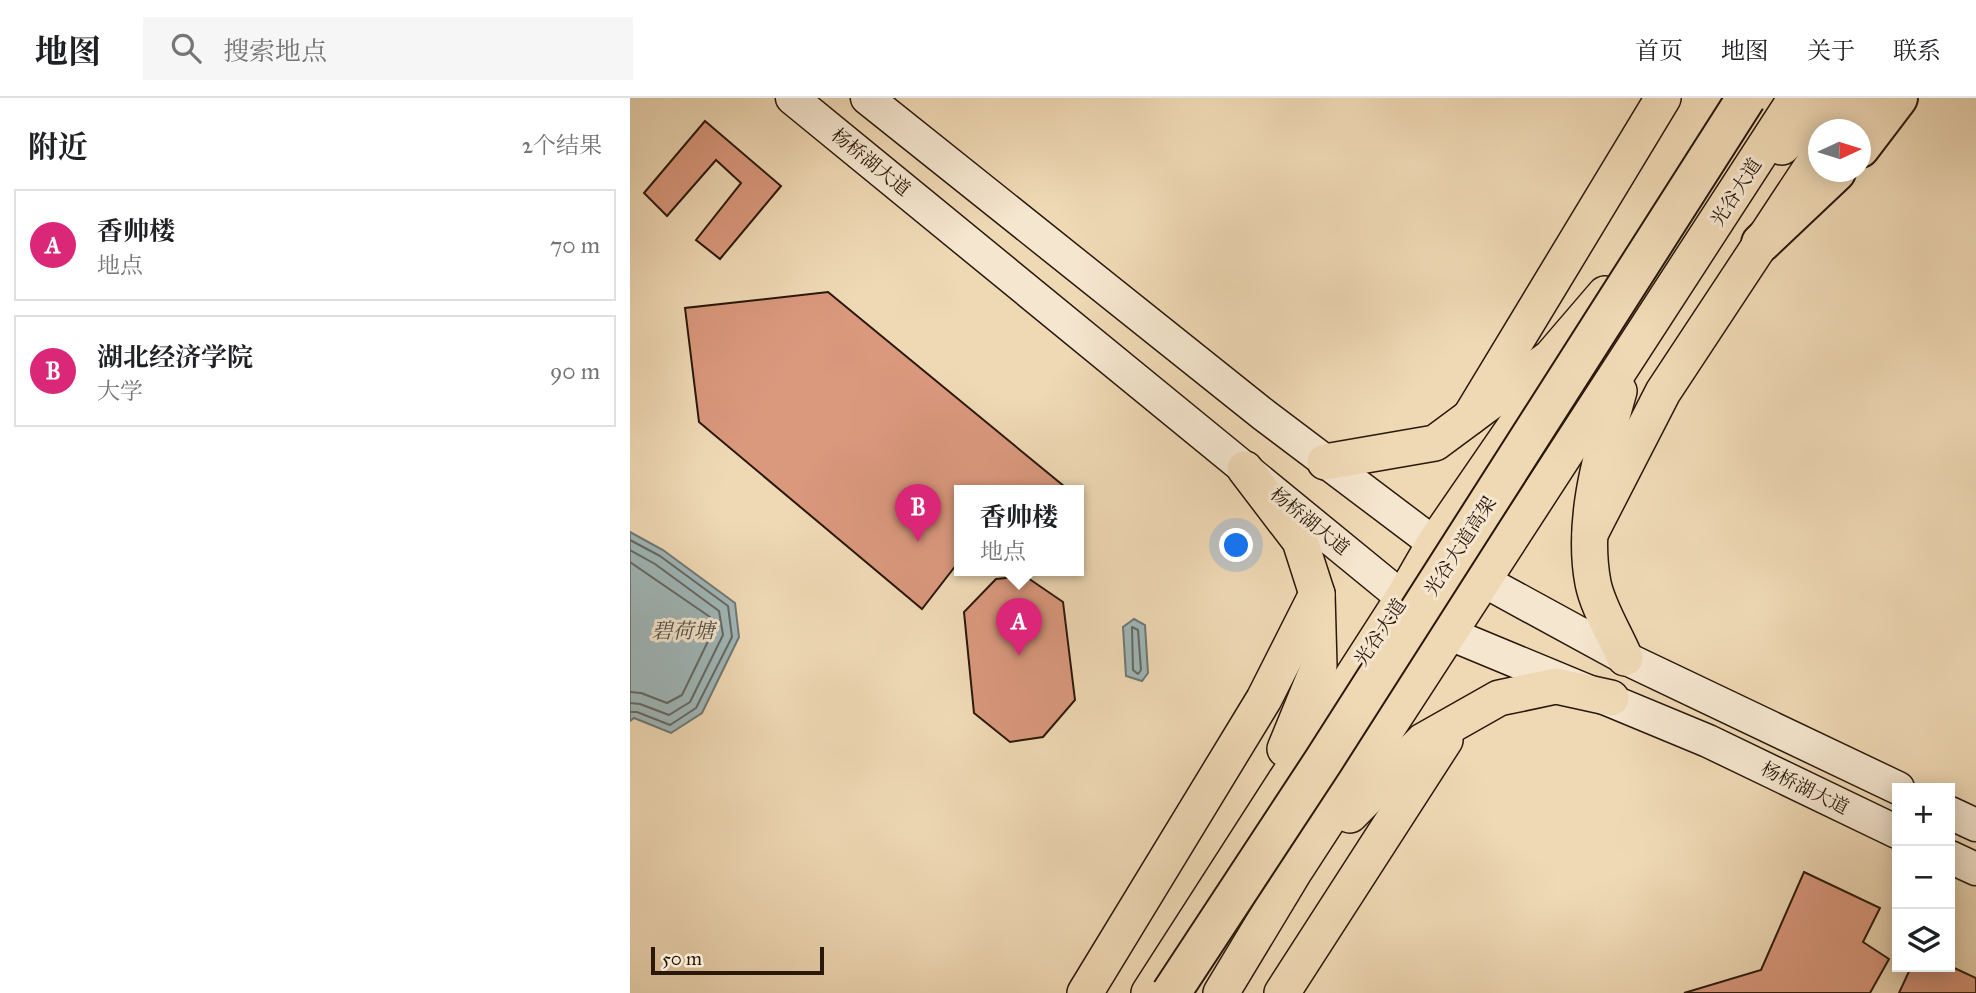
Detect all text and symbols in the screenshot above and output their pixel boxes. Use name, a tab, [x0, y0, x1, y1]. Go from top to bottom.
search box	[143, 17, 633, 80]
icon: search	[167, 29, 205, 67]
text: 地图	[35, 32, 101, 72]
text: 搜索地点	[223, 35, 327, 67]
text: 首页	[1635, 36, 1683, 66]
text: 地图	[1721, 36, 1769, 66]
text: 关于	[1807, 36, 1855, 66]
text: 联系	[1893, 36, 1941, 66]
north arrow	[1808, 119, 1871, 182]
street label: 杨桥湖大道	[827, 123, 915, 201]
text: 附近	[28, 129, 88, 165]
text: 2个结果	[522, 131, 602, 159]
street label: 光谷大道	[1706, 154, 1766, 230]
text: 香帅楼	[97, 215, 175, 247]
text: A	[45, 231, 61, 259]
text: 70 m	[550, 231, 600, 259]
text: 地点	[97, 251, 143, 279]
text: 湖北经济学院	[97, 341, 253, 373]
text: B	[45, 357, 61, 385]
text: 90 m	[550, 357, 600, 385]
text: 大学	[97, 377, 143, 405]
street label: 杨桥湖大道	[1266, 482, 1354, 560]
pin: B	[895, 484, 941, 542]
popup	[954, 485, 1084, 576]
street label: 光谷大道高架	[1419, 492, 1501, 600]
text: 香帅楼	[980, 501, 1058, 533]
your location	[1219, 528, 1253, 562]
text: 地点	[980, 537, 1026, 565]
street label: 光谷大道	[1349, 594, 1411, 670]
pin: A	[996, 598, 1042, 656]
water label: 碧荷塘	[652, 618, 717, 644]
street label: 杨桥湖大道	[1757, 757, 1853, 819]
map controls	[1892, 783, 1955, 972]
button: +	[1892, 783, 1955, 846]
button: −	[1892, 846, 1955, 909]
button: layers	[1892, 909, 1955, 972]
scale bar	[651, 944, 824, 976]
text: 50 m	[662, 947, 702, 970]

